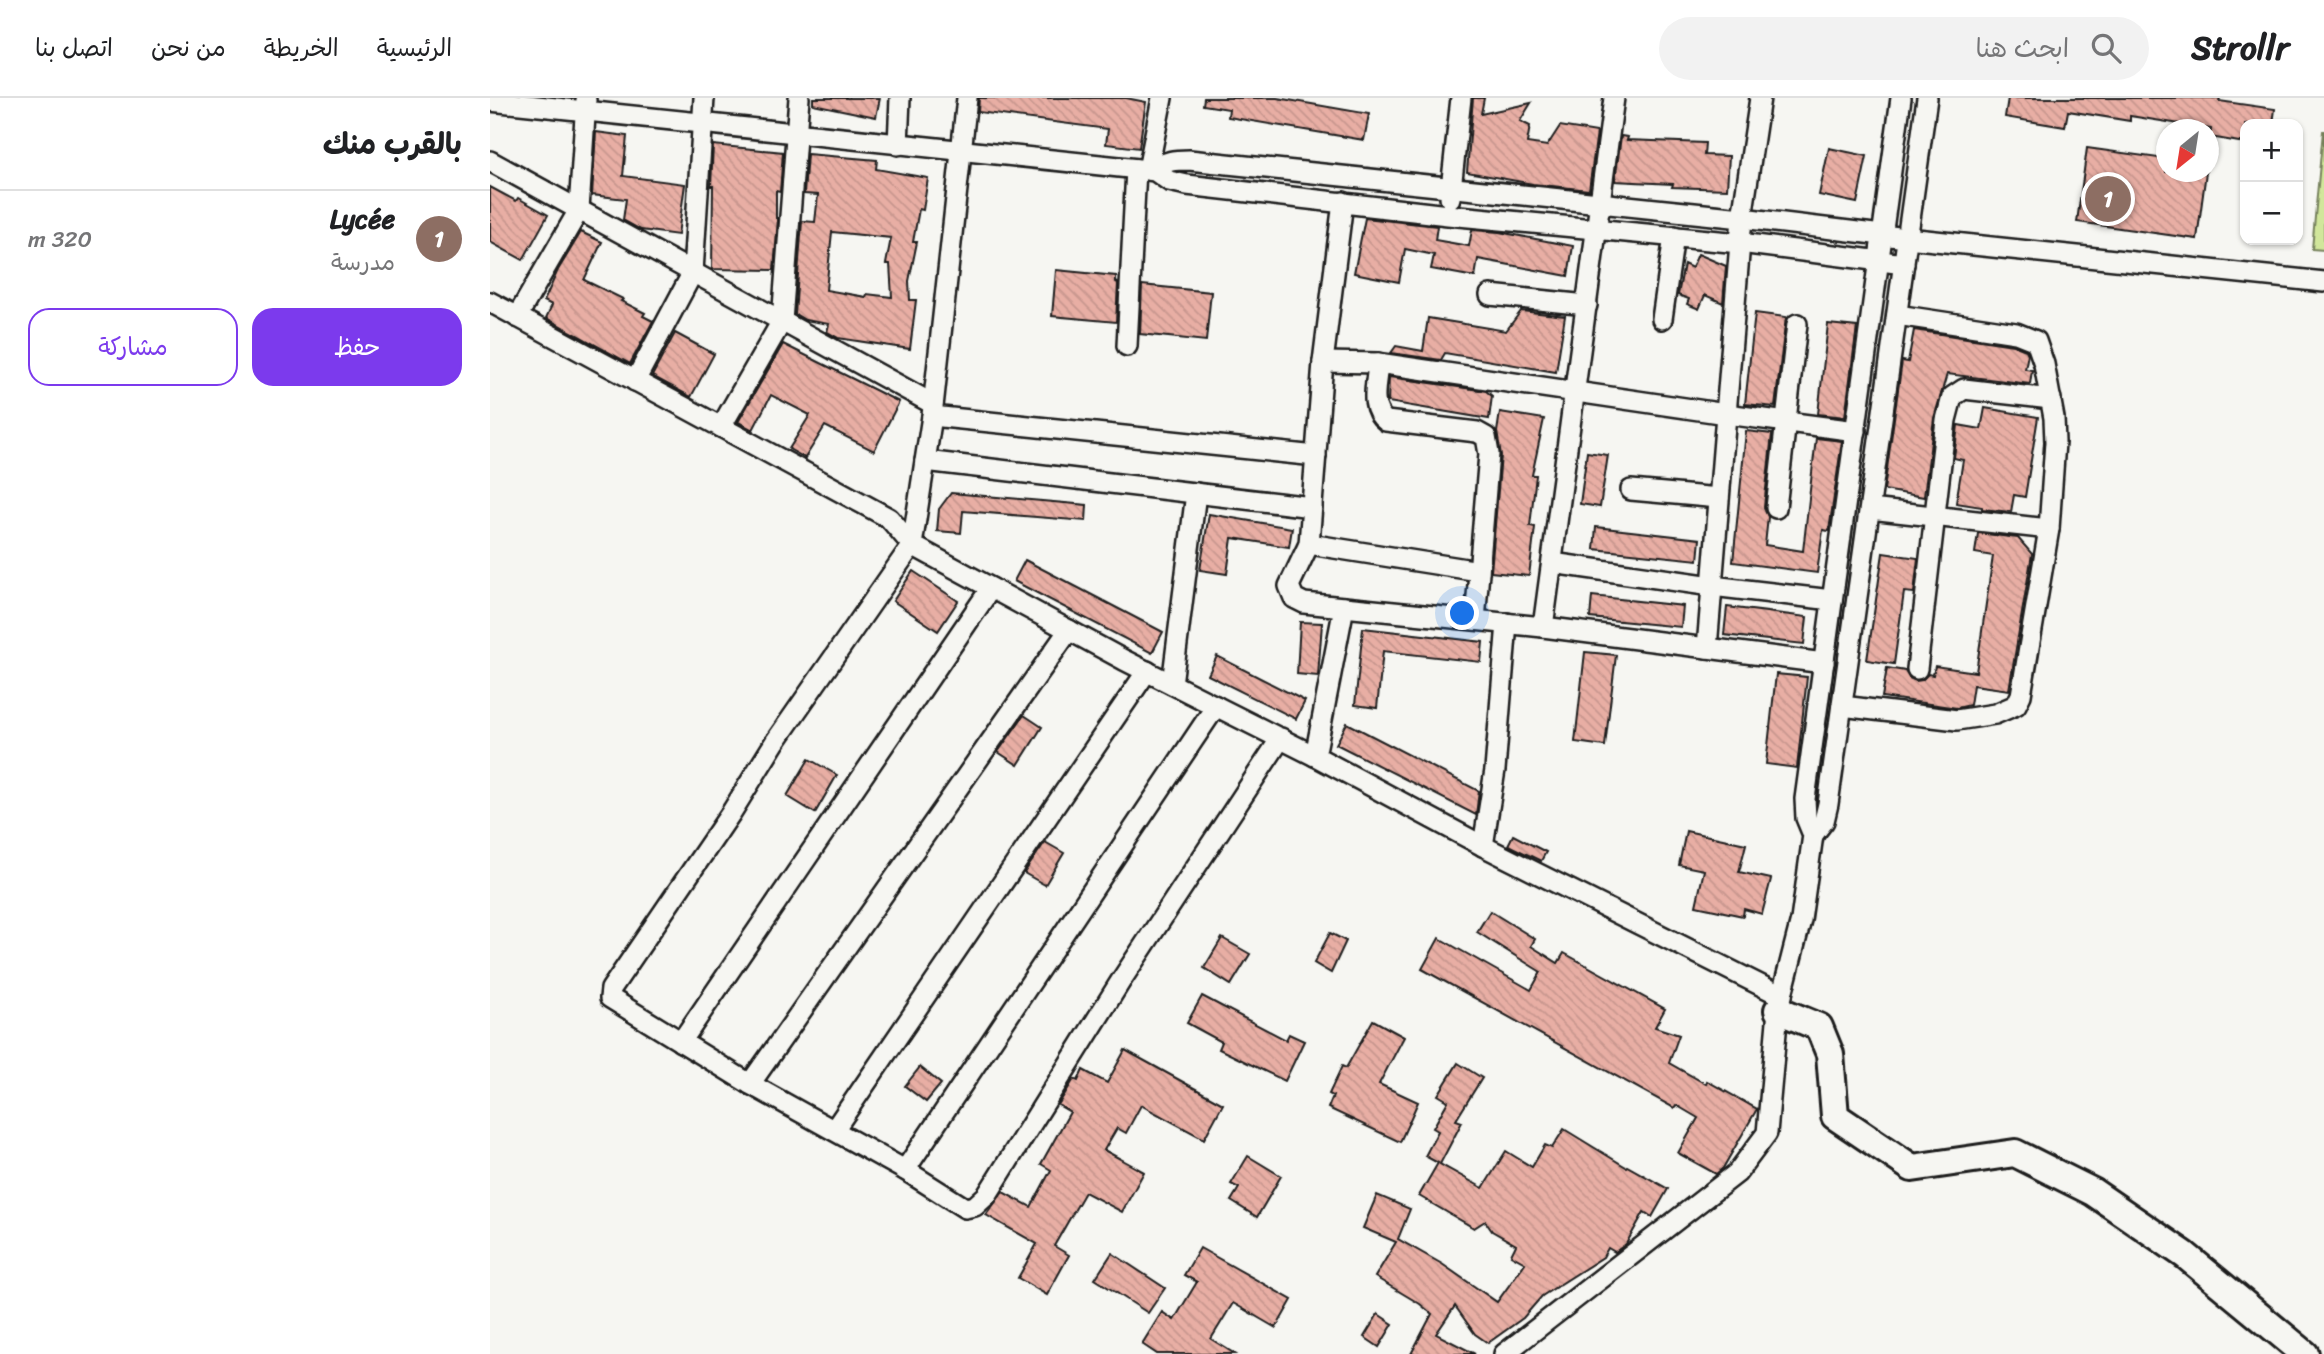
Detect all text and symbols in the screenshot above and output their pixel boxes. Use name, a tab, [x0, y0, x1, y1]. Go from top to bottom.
search box	[1659, 17, 2149, 80]
text: Strollr	[2191, 19, 2289, 77]
text: ابحث هنا	[1976, 25, 2069, 71]
text: اتصل بنا	[35, 27, 113, 69]
text: من نحن	[151, 27, 226, 69]
text: الخريطة	[264, 27, 339, 69]
text: الرئيسية	[377, 27, 452, 69]
icon: search	[2087, 29, 2125, 67]
text: بالقرب منك	[323, 117, 462, 171]
north arrow	[2156, 119, 2219, 182]
map controls	[2240, 119, 2303, 245]
button: +	[2240, 119, 2303, 182]
pin: 1	[2085, 173, 2131, 225]
button: −	[2240, 182, 2303, 245]
text: Lycée	[330, 196, 395, 242]
text: 320 m	[28, 219, 92, 260]
text: 1	[434, 219, 444, 260]
text: مدرسة	[331, 242, 395, 283]
button: مشاركة	[28, 308, 238, 386]
button: حفظ	[252, 308, 462, 386]
your location	[1445, 596, 1479, 630]

